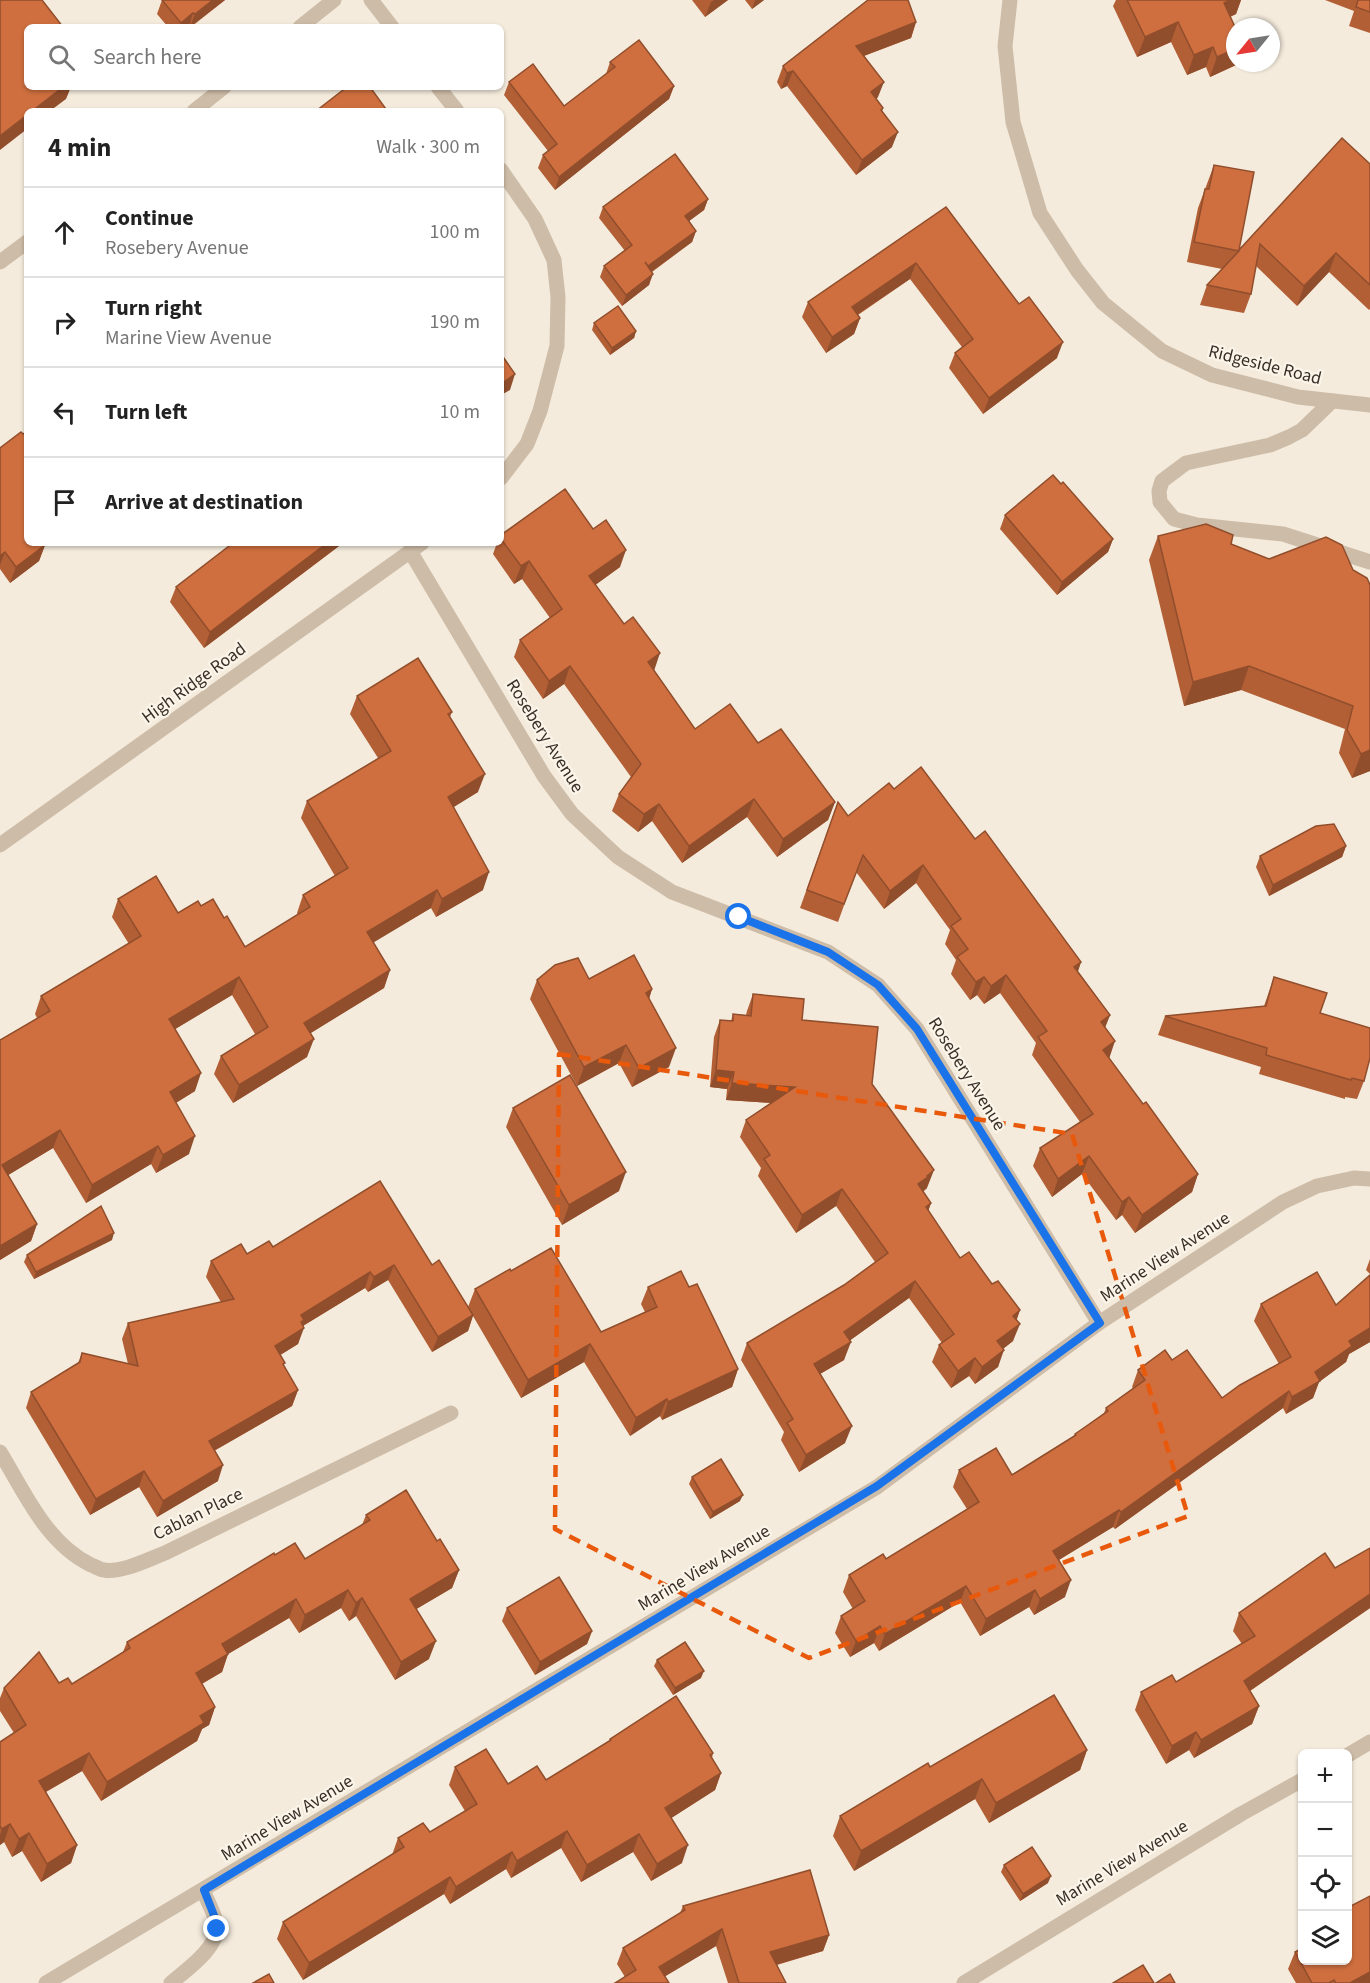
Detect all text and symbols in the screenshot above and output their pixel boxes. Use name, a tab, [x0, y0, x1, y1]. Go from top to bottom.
north arrow	[1226, 18, 1280, 72]
search box	[24, 24, 504, 90]
icon: search	[45, 41, 78, 74]
text: Search here	[93, 41, 201, 73]
text: 4 min	[48, 129, 111, 166]
text: Walk · 300 m	[376, 133, 480, 161]
text: Continue	[105, 202, 194, 234]
icon: ahead	[48, 216, 81, 249]
text: 100 m	[430, 218, 480, 246]
text: Rosebery Avenue	[105, 234, 249, 262]
text: Turn right	[105, 292, 202, 324]
icon: right	[48, 306, 81, 339]
text: 190 m	[430, 308, 480, 336]
text: Marine View Avenue	[105, 324, 272, 352]
street label: Ridgeside Road	[1206, 339, 1324, 391]
icon: left	[48, 396, 81, 429]
text: Turn left	[105, 396, 187, 428]
text: 10 m	[440, 398, 480, 426]
icon: arrive	[48, 486, 81, 519]
text: Arrive at destination	[105, 486, 303, 518]
street label: High Ridge Road	[137, 637, 251, 729]
street label: Rosebery Avenue	[500, 675, 590, 798]
route start	[725, 903, 751, 929]
street label: Rosebery Avenue	[922, 1013, 1012, 1136]
street label: Marine View Avenue	[1095, 1206, 1235, 1308]
street label: Cablan Place	[149, 1481, 247, 1547]
street label: Marine View Avenue	[633, 1519, 775, 1617]
map controls	[1298, 1749, 1352, 1965]
button: +	[1298, 1749, 1352, 1803]
street label: Marine View Avenue	[216, 1769, 358, 1867]
button: −	[1298, 1803, 1352, 1857]
street label: Marine View Avenue	[1051, 1814, 1193, 1912]
button: locate	[1298, 1857, 1352, 1911]
button: layers	[1298, 1911, 1352, 1965]
route end	[203, 1915, 229, 1941]

